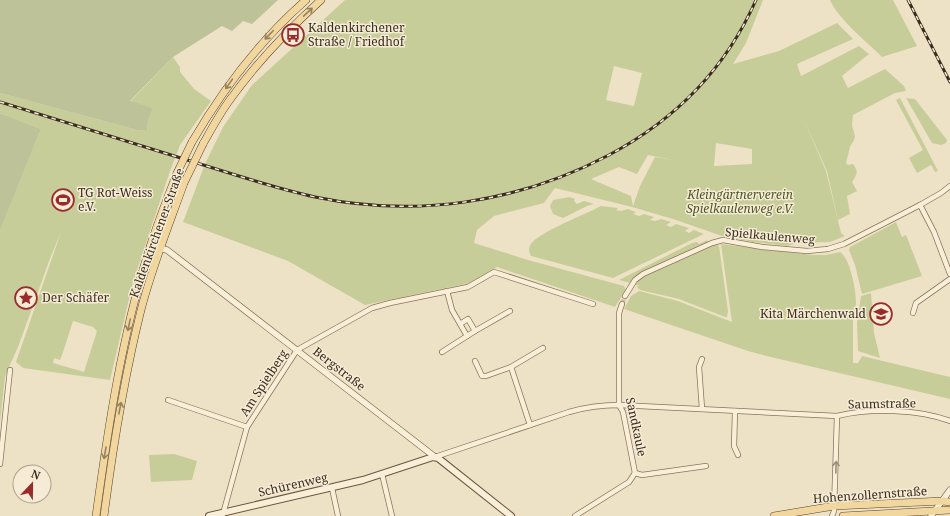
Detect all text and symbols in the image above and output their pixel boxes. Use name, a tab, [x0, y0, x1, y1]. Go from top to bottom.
one-way arrow	[303, 8, 313, 17]
place label: Kaldenkirchener Straße / Friedhof	[308, 19, 406, 50]
bus stop icon: Kaldenkirchener Straße / Friedhof	[280, 22, 306, 48]
one-way arrow	[264, 30, 274, 40]
one-way arrow	[225, 78, 233, 89]
street label: Kaldenkirchener Straße	[125, 166, 188, 300]
place label: TG Rot-Weiss e.V.	[78, 184, 152, 215]
park label: Kleingärtnerverein Spielkaulenweg e.V.	[686, 186, 794, 217]
sports icon: TG Rot-Weiss e.V.	[50, 187, 76, 213]
street label: Spielkaulenweg	[724, 223, 816, 248]
place icon: Der Schäfer	[13, 285, 39, 311]
place label: Der Schäfer	[42, 289, 110, 306]
school or university icon: Kita Märchenwald	[868, 301, 894, 327]
place label: Kita Märchenwald	[760, 305, 867, 322]
one-way arrow	[125, 318, 133, 331]
street label: Bergstraße	[309, 343, 369, 395]
street label: Am Spielberg	[236, 345, 292, 420]
street label: Saumstraße	[848, 394, 916, 413]
street label: Sandkaule	[622, 396, 651, 458]
one-way arrow	[116, 402, 124, 415]
one-way arrow	[101, 446, 109, 459]
one-way arrow	[832, 461, 839, 474]
north arrow	[12, 464, 52, 504]
text: N	[29, 466, 43, 483]
street label: Schürenweg	[257, 468, 330, 501]
street label: Hohenzollernstraße	[812, 482, 928, 507]

